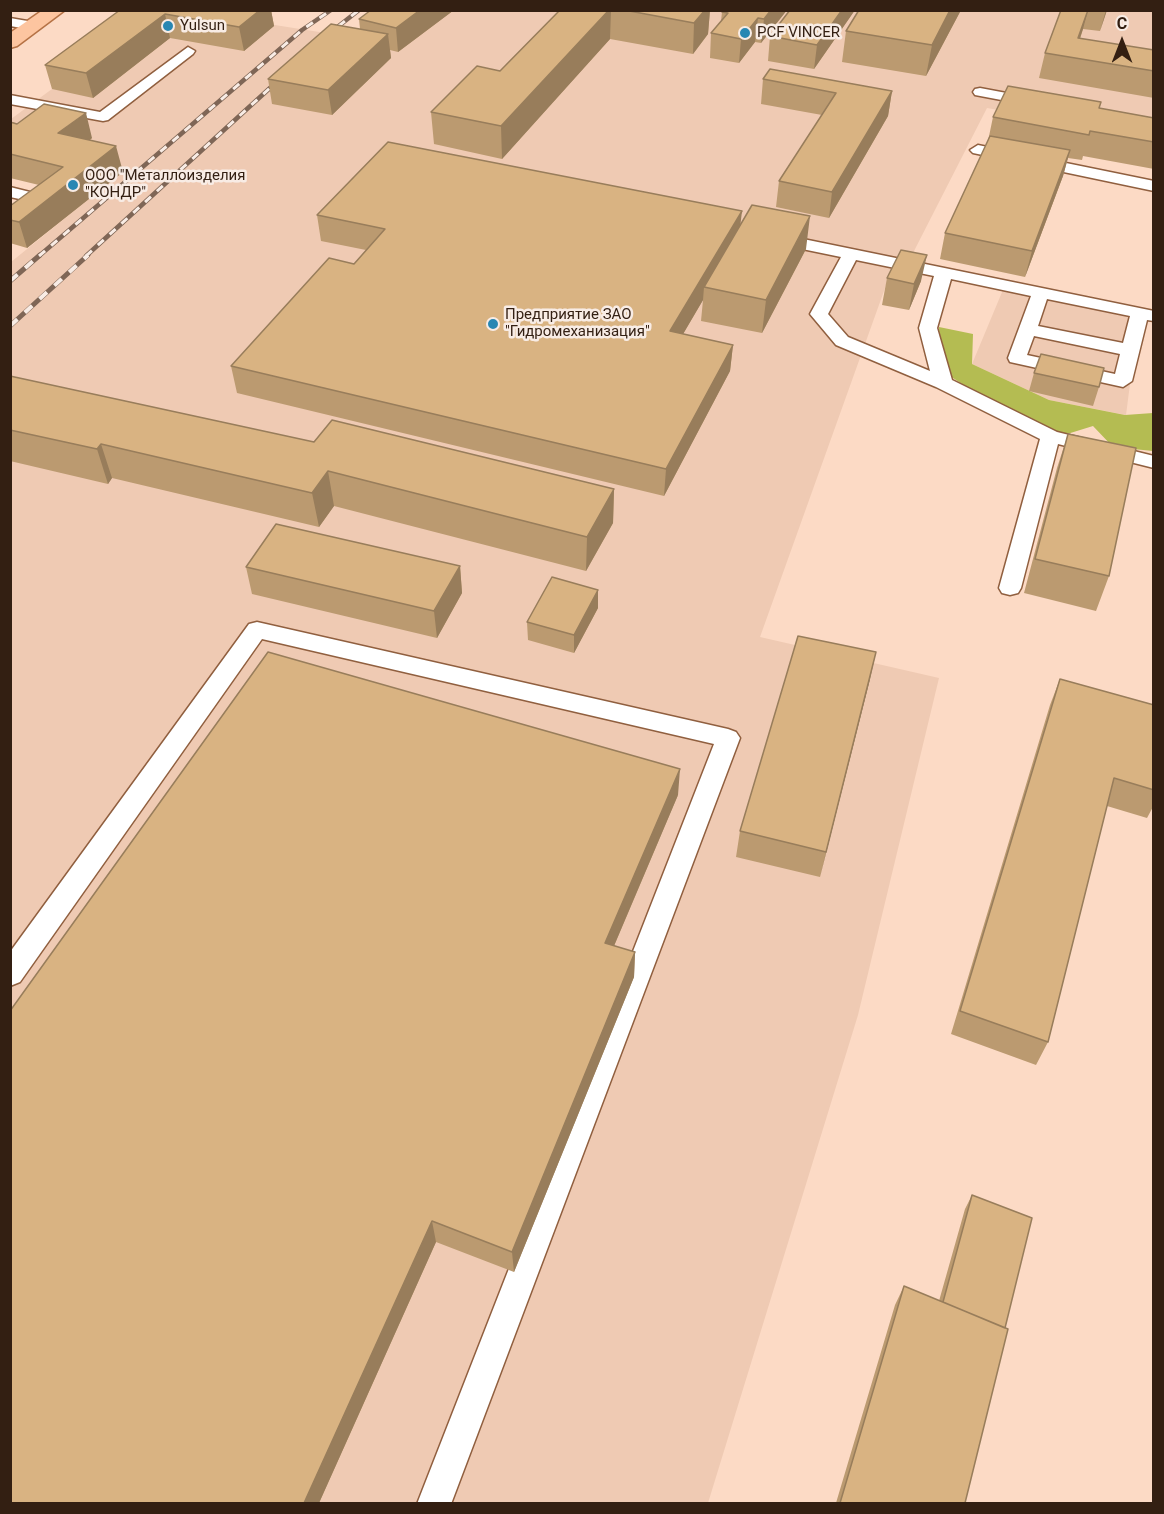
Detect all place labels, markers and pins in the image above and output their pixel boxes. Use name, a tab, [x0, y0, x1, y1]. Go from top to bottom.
place label: Yulsun	[180, 17, 225, 35]
marker: Yulsun	[161, 19, 175, 33]
place label: PCF VINCER	[757, 24, 840, 42]
marker: PCF VINCER	[738, 26, 752, 40]
place label: ООО "Металлоизделия "КОНДР"	[85, 167, 245, 202]
marker: ООО "Металлоизделия "КОНДР"	[66, 178, 80, 192]
place label: Предприятие ЗАО "Гидромеханизация"	[505, 306, 650, 341]
marker: Предприятие ЗАО "Гидромеханизация"	[486, 317, 500, 331]

